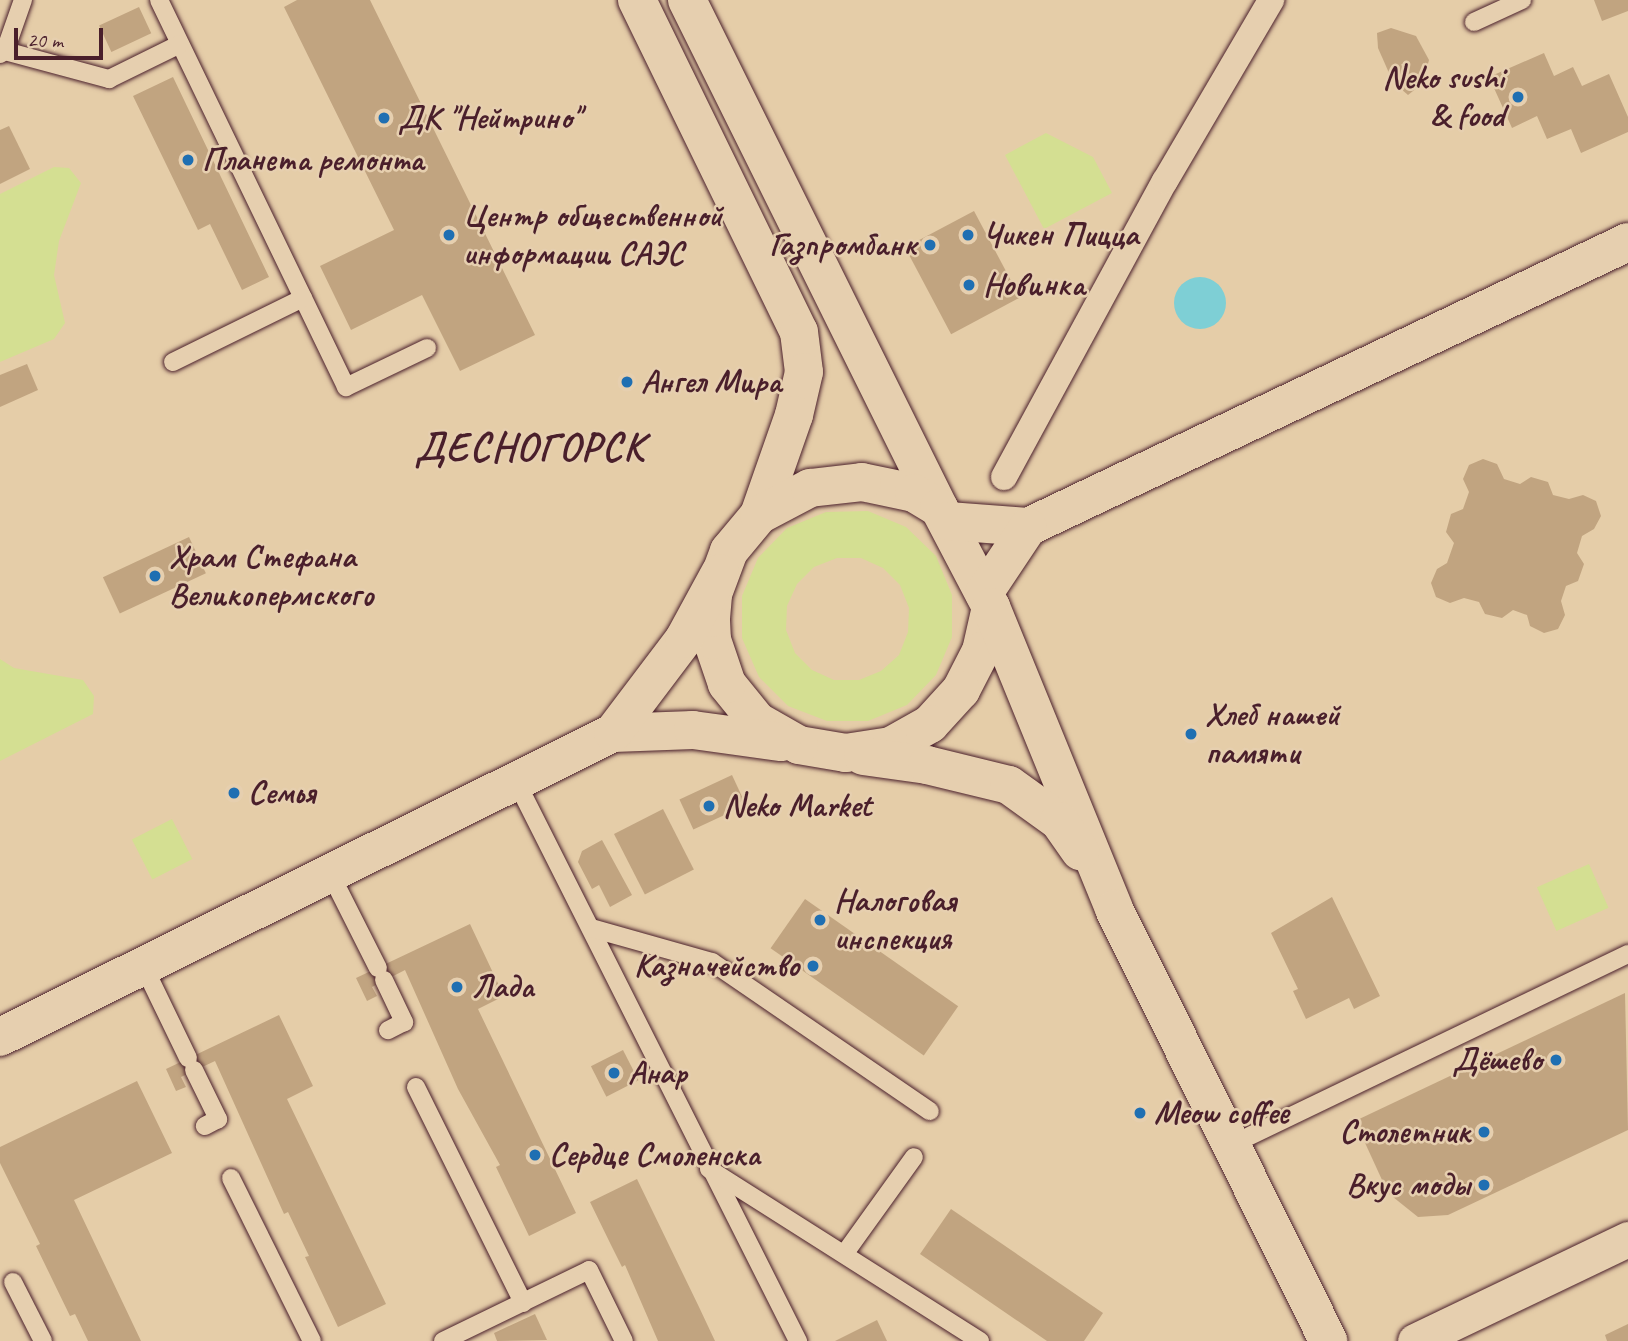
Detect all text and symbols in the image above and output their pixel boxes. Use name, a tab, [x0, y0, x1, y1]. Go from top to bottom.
scale bar	[18, 14, 107, 58]
text: 20 m	[27, 27, 63, 53]
place label: Neko sushi & food	[1383, 58, 1504, 136]
marker: Neko sushi & food	[1510, 89, 1526, 105]
place label: ДК "Нейтрино"	[398, 98, 580, 138]
marker: ДК "Нейтрино"	[376, 110, 392, 126]
place label: Планета ремонта	[202, 140, 423, 180]
marker: Планета ремонта	[180, 152, 196, 168]
place label: Центр общественной информации САЭС	[463, 196, 720, 274]
place label: Чикен Пицца	[982, 215, 1136, 255]
place label: Газпромбанк	[769, 225, 916, 265]
marker: Центр общественной информации САЭС	[441, 227, 457, 243]
marker: Чикен Пицца	[960, 227, 976, 243]
marker: Газпромбанк	[922, 237, 938, 253]
place label: Новинка	[983, 265, 1085, 305]
marker: Новинка	[961, 277, 977, 293]
place label: Ангел Мира	[641, 362, 777, 402]
marker: Ангел Мира	[619, 374, 635, 390]
district label: ДЕСНОГОРСК	[409, 423, 651, 471]
place label: Храм Стефана Великопермского	[169, 537, 374, 615]
marker: Храм Стефана Великопермского	[147, 568, 163, 584]
place label: Хлеб нашей памяти	[1205, 695, 1337, 773]
marker: Хлеб нашей памяти	[1183, 726, 1199, 742]
place label: Семья	[248, 773, 316, 813]
marker: Семья	[226, 785, 242, 801]
place label: Neko Market	[723, 786, 872, 826]
marker: Neko Market	[701, 798, 717, 814]
place label: Налоговая инспекция	[834, 881, 956, 959]
marker: Налоговая инспекция	[812, 912, 828, 928]
place label: Казначейство	[634, 946, 799, 986]
marker: Казначейство	[805, 958, 821, 974]
place label: Лада	[471, 967, 534, 1007]
marker: Лада	[449, 979, 465, 995]
place label: Дёшево	[1452, 1040, 1542, 1080]
marker: Дёшево	[1548, 1052, 1564, 1068]
place label: Анар	[628, 1053, 687, 1093]
marker: Анар	[606, 1065, 622, 1081]
place label: Meow coffee	[1154, 1093, 1289, 1133]
marker: Meow coffee	[1132, 1105, 1148, 1121]
place label: Столетник	[1339, 1112, 1470, 1152]
marker: Столетник	[1476, 1124, 1492, 1140]
place label: Сердце Смоленска	[549, 1135, 759, 1175]
marker: Сердце Смоленска	[527, 1147, 543, 1163]
place label: Вкус моды	[1348, 1165, 1470, 1205]
marker: Вкус моды	[1476, 1177, 1492, 1193]

